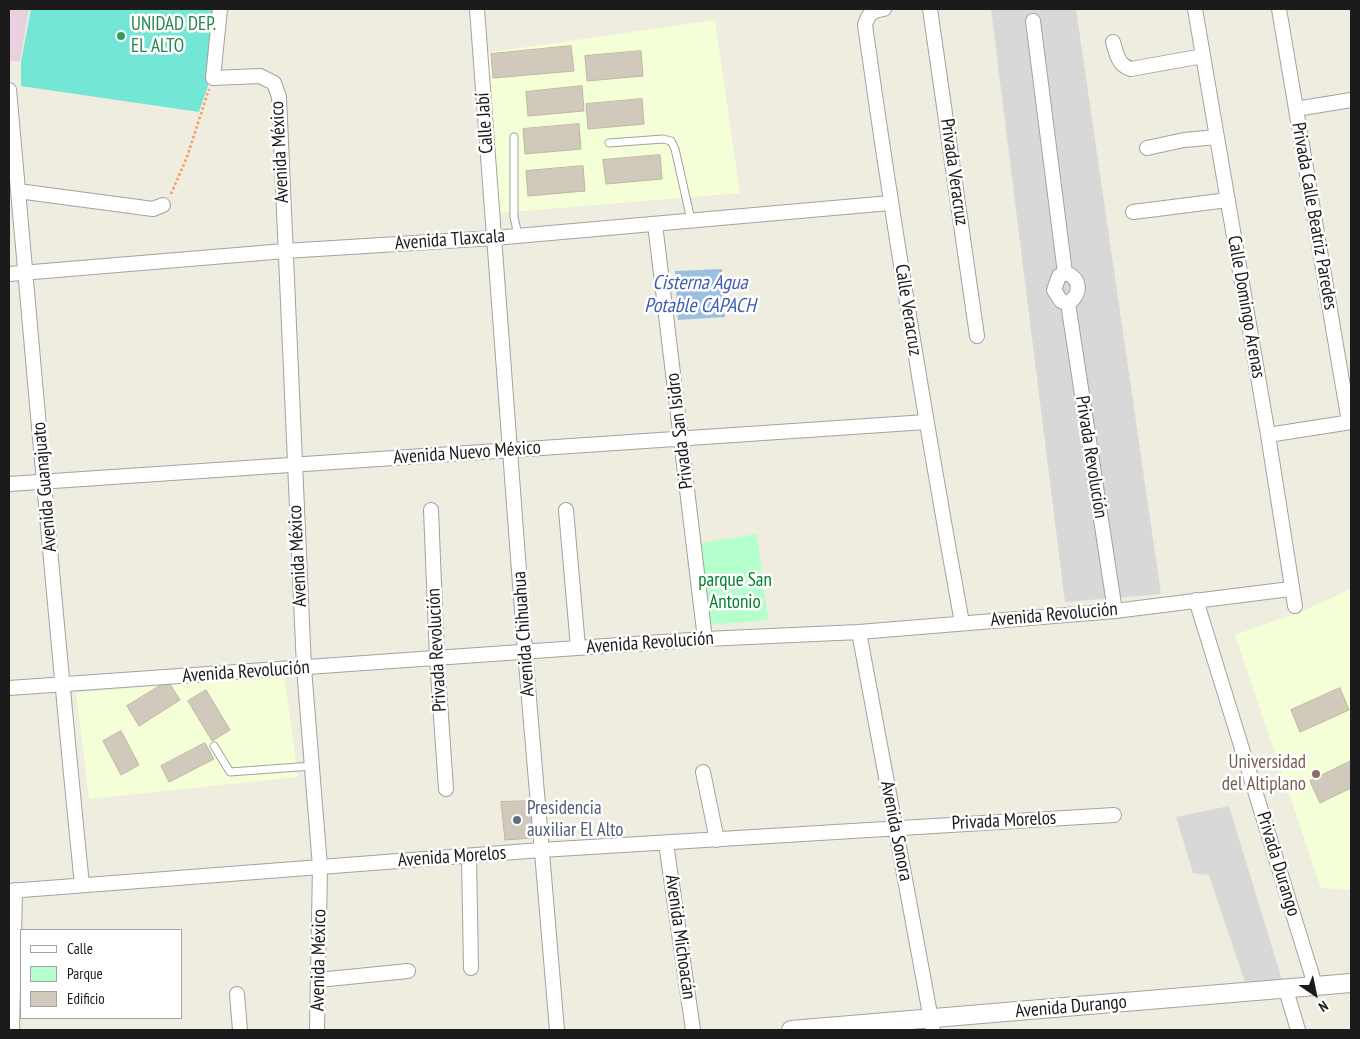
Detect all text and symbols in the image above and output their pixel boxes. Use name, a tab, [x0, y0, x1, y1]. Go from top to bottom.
place label: UNIDAD DEP. EL ALTO	[131, 14, 216, 58]
marker: UNIDAD DEP. EL ALTO	[115, 30, 127, 42]
street label: Calle Jabí	[471, 92, 499, 154]
street label: Avenida México	[266, 100, 294, 204]
street label: Privada Veracruz	[935, 117, 973, 227]
street label: Privada Calle Beatriz Paredes	[1286, 120, 1342, 312]
street label: Avenida Tlaxcala	[394, 225, 506, 255]
street label: Calle Domingo Arenas	[1222, 234, 1270, 380]
street label: Calle Veracruz	[890, 263, 926, 357]
water label: Cisterna Agua Potable CAPACH	[644, 271, 756, 318]
street label: Privada San Isidro	[662, 372, 698, 490]
street label: Privada Revolución	[1070, 394, 1112, 520]
street label: Avenida Guanajuato	[28, 421, 62, 553]
street label: Avenida Nuevo México	[393, 436, 541, 470]
street label: Avenida México	[284, 504, 312, 608]
park label: parque San Antonio	[698, 570, 772, 614]
street label: Avenida Chihuahua	[508, 571, 540, 697]
street label: Privada Revolución	[422, 588, 452, 712]
street label: Avenida Revolución	[989, 598, 1119, 632]
street label: Avenida Revolución	[586, 627, 714, 659]
street label: Avenida Revolución	[182, 656, 310, 688]
place label: Universidad del Altiplano	[1222, 752, 1306, 796]
marker: Universidad del Altiplano	[1310, 768, 1322, 780]
street label: Avenida Sonora	[875, 779, 917, 883]
place label: Presidencia auxiliar El Alto	[527, 798, 623, 842]
street label: Privada Morelos	[951, 807, 1057, 835]
street label: Privada Durango	[1251, 809, 1305, 919]
marker: Presidencia auxiliar El Alto	[511, 814, 523, 826]
street label: Avenida Morelos	[397, 842, 507, 872]
street label: Avenida Michoacán	[660, 873, 700, 1001]
street label: Avenida México	[307, 909, 331, 1011]
legend	[20, 929, 182, 1019]
text: Calle	[67, 939, 93, 958]
text: Parque	[67, 964, 103, 983]
north arrow	[1290, 969, 1340, 1019]
text: Edificio	[67, 989, 105, 1008]
street label: Avenida Durango	[1014, 991, 1128, 1023]
text: N	[1315, 997, 1332, 1016]

